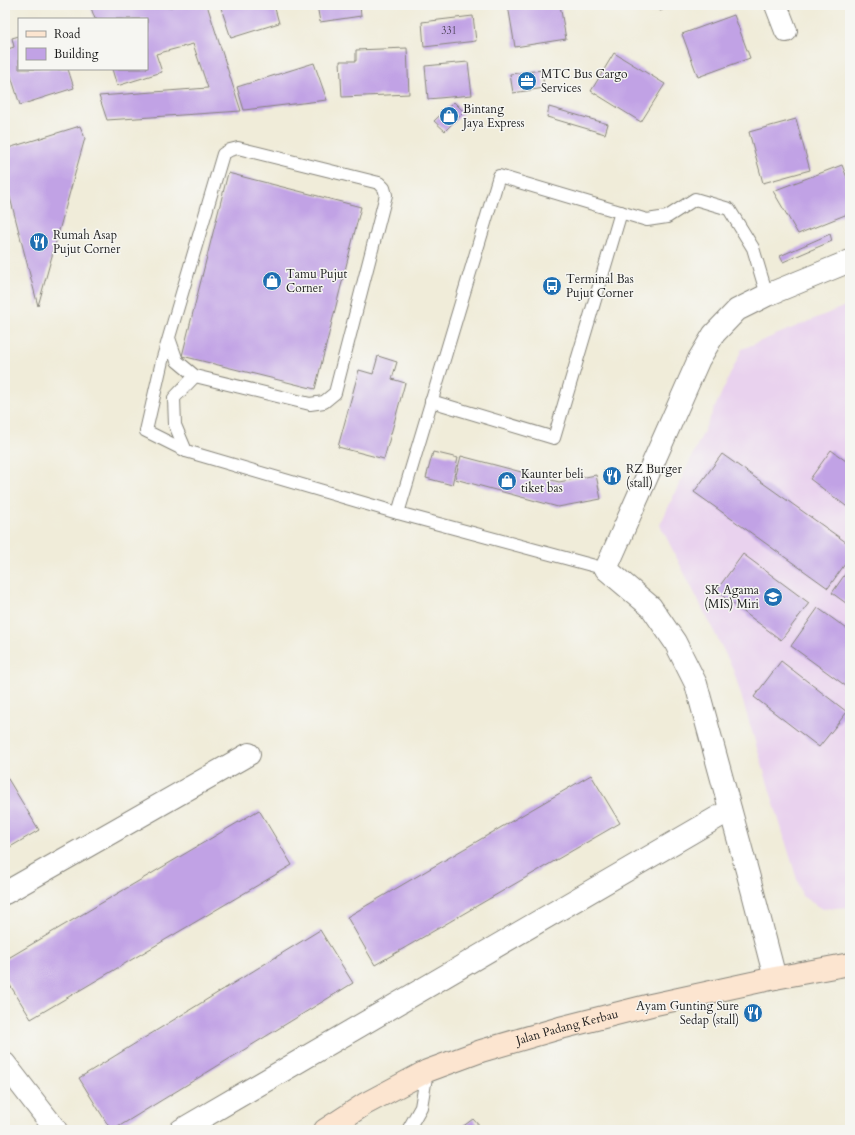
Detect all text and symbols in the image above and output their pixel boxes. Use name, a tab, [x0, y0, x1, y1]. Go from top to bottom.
legend	[18, 18, 148, 70]
house number: 331	[441, 24, 457, 38]
text: Road	[54, 26, 81, 42]
text: Building	[54, 46, 99, 62]
place label: MTC Bus Cargo Services	[541, 66, 628, 96]
office icon: MTC Bus Cargo Services	[516, 70, 538, 92]
place label: Bintang Jaya Express	[461, 101, 525, 131]
shop icon: Bintang Jaya Express	[438, 105, 460, 127]
place label: Rumah Asap Pujut Corner	[53, 227, 121, 257]
restaurant icon: Rumah Asap Pujut Corner	[28, 231, 50, 253]
place label: Tamu Pujut Corner	[286, 266, 348, 296]
shop icon: Tamu Pujut Corner	[261, 270, 283, 292]
place label: Terminal Bas Pujut Corner	[566, 271, 634, 301]
bus stop icon: Terminal Bas Pujut Corner	[541, 275, 563, 297]
place label: RZ Burger (stall)	[626, 461, 682, 491]
restaurant icon: RZ Burger (stall)	[601, 465, 623, 487]
place label: Kaunter beli tiket bas	[521, 466, 584, 496]
shop icon: Kaunter beli tiket bas	[496, 470, 518, 492]
place label: SK Agama (MIS) Miri	[704, 582, 760, 612]
school or university icon: SK Agama (MIS) Miri	[762, 586, 784, 608]
place label: Ayam Gunting Sure Sedap (stall)	[636, 998, 739, 1028]
restaurant icon: Ayam Gunting Sure Sedap (stall)	[742, 1002, 764, 1024]
street label: Jalan Padang Kerbau	[512, 1005, 620, 1049]

